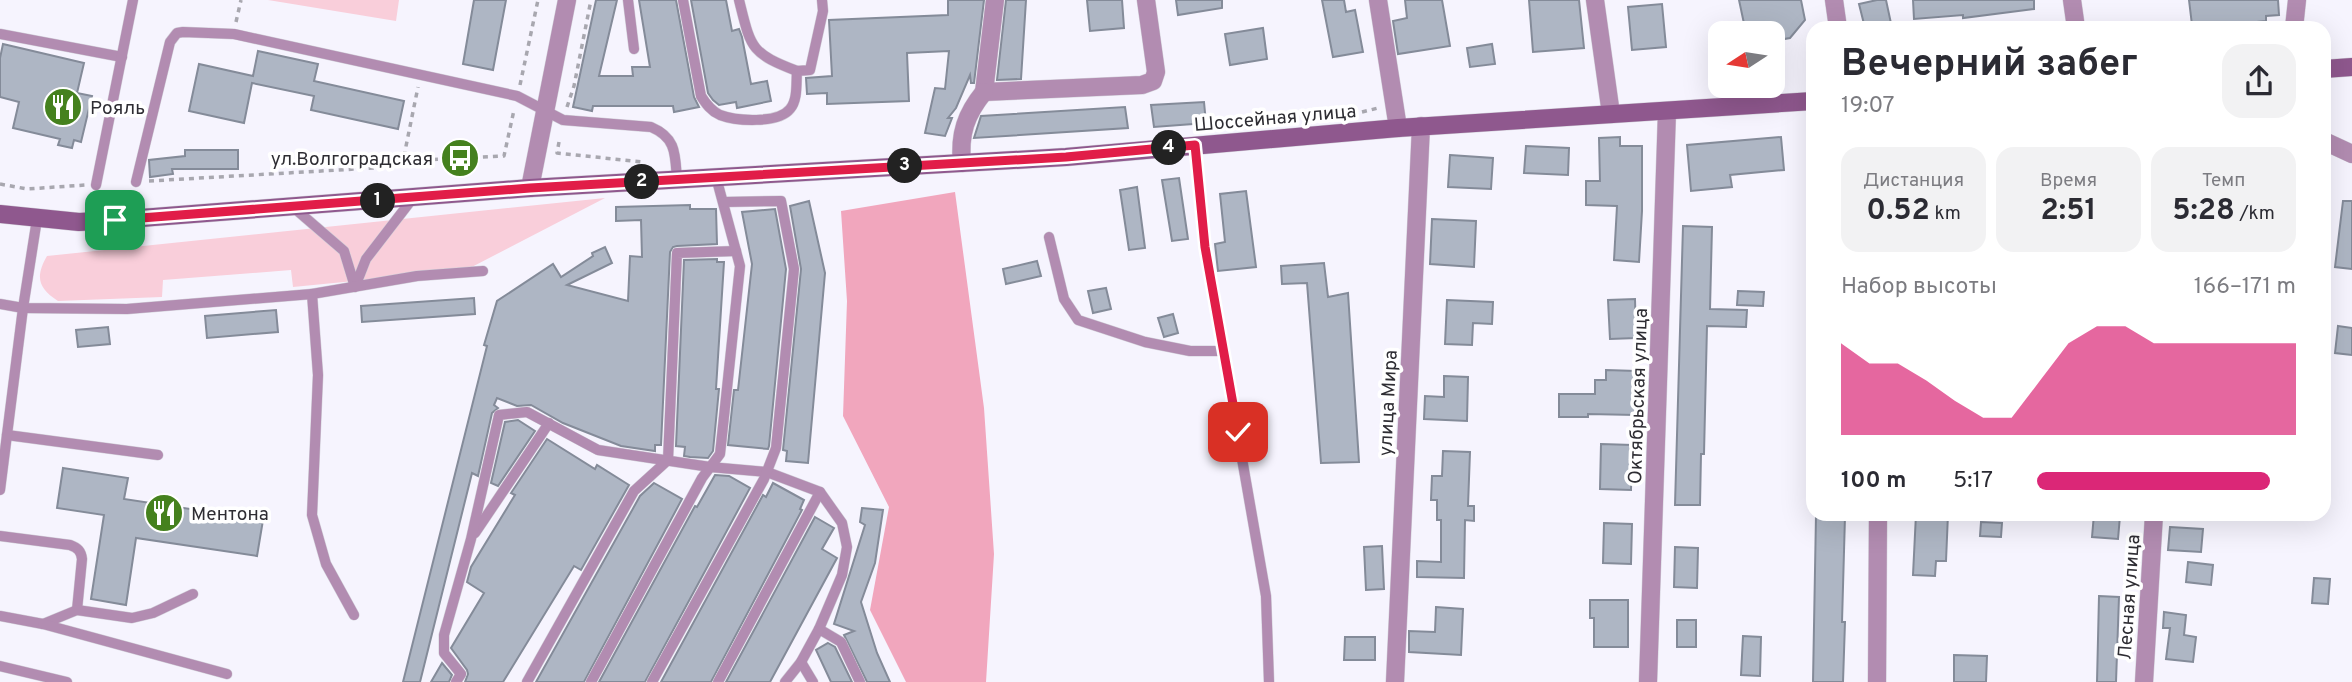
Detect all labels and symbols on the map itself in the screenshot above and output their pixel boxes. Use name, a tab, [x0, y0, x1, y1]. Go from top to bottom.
north arrow	[1708, 21, 1785, 98]
restaurant icon: Рояль	[42, 86, 84, 128]
place label: Рояль	[90, 97, 145, 121]
street label: Шоссейная улица	[1193, 100, 1357, 138]
pin: 4	[1152, 130, 1186, 166]
bus stop icon: ул.Волгоградская	[439, 137, 481, 179]
place label: ул.Волгоградская	[271, 148, 433, 172]
pin: 3	[888, 148, 922, 184]
pin: 2	[624, 164, 660, 200]
pin: 1	[360, 184, 396, 218]
pin	[85, 190, 145, 250]
street label: Октябрьская улица	[1624, 308, 1654, 484]
street label: улица Мира	[1374, 349, 1404, 457]
pin	[1208, 402, 1268, 462]
restaurant icon: Ментона	[143, 492, 185, 534]
place label: Ментона	[191, 503, 269, 527]
street label: Лесная улица	[2114, 533, 2146, 661]

